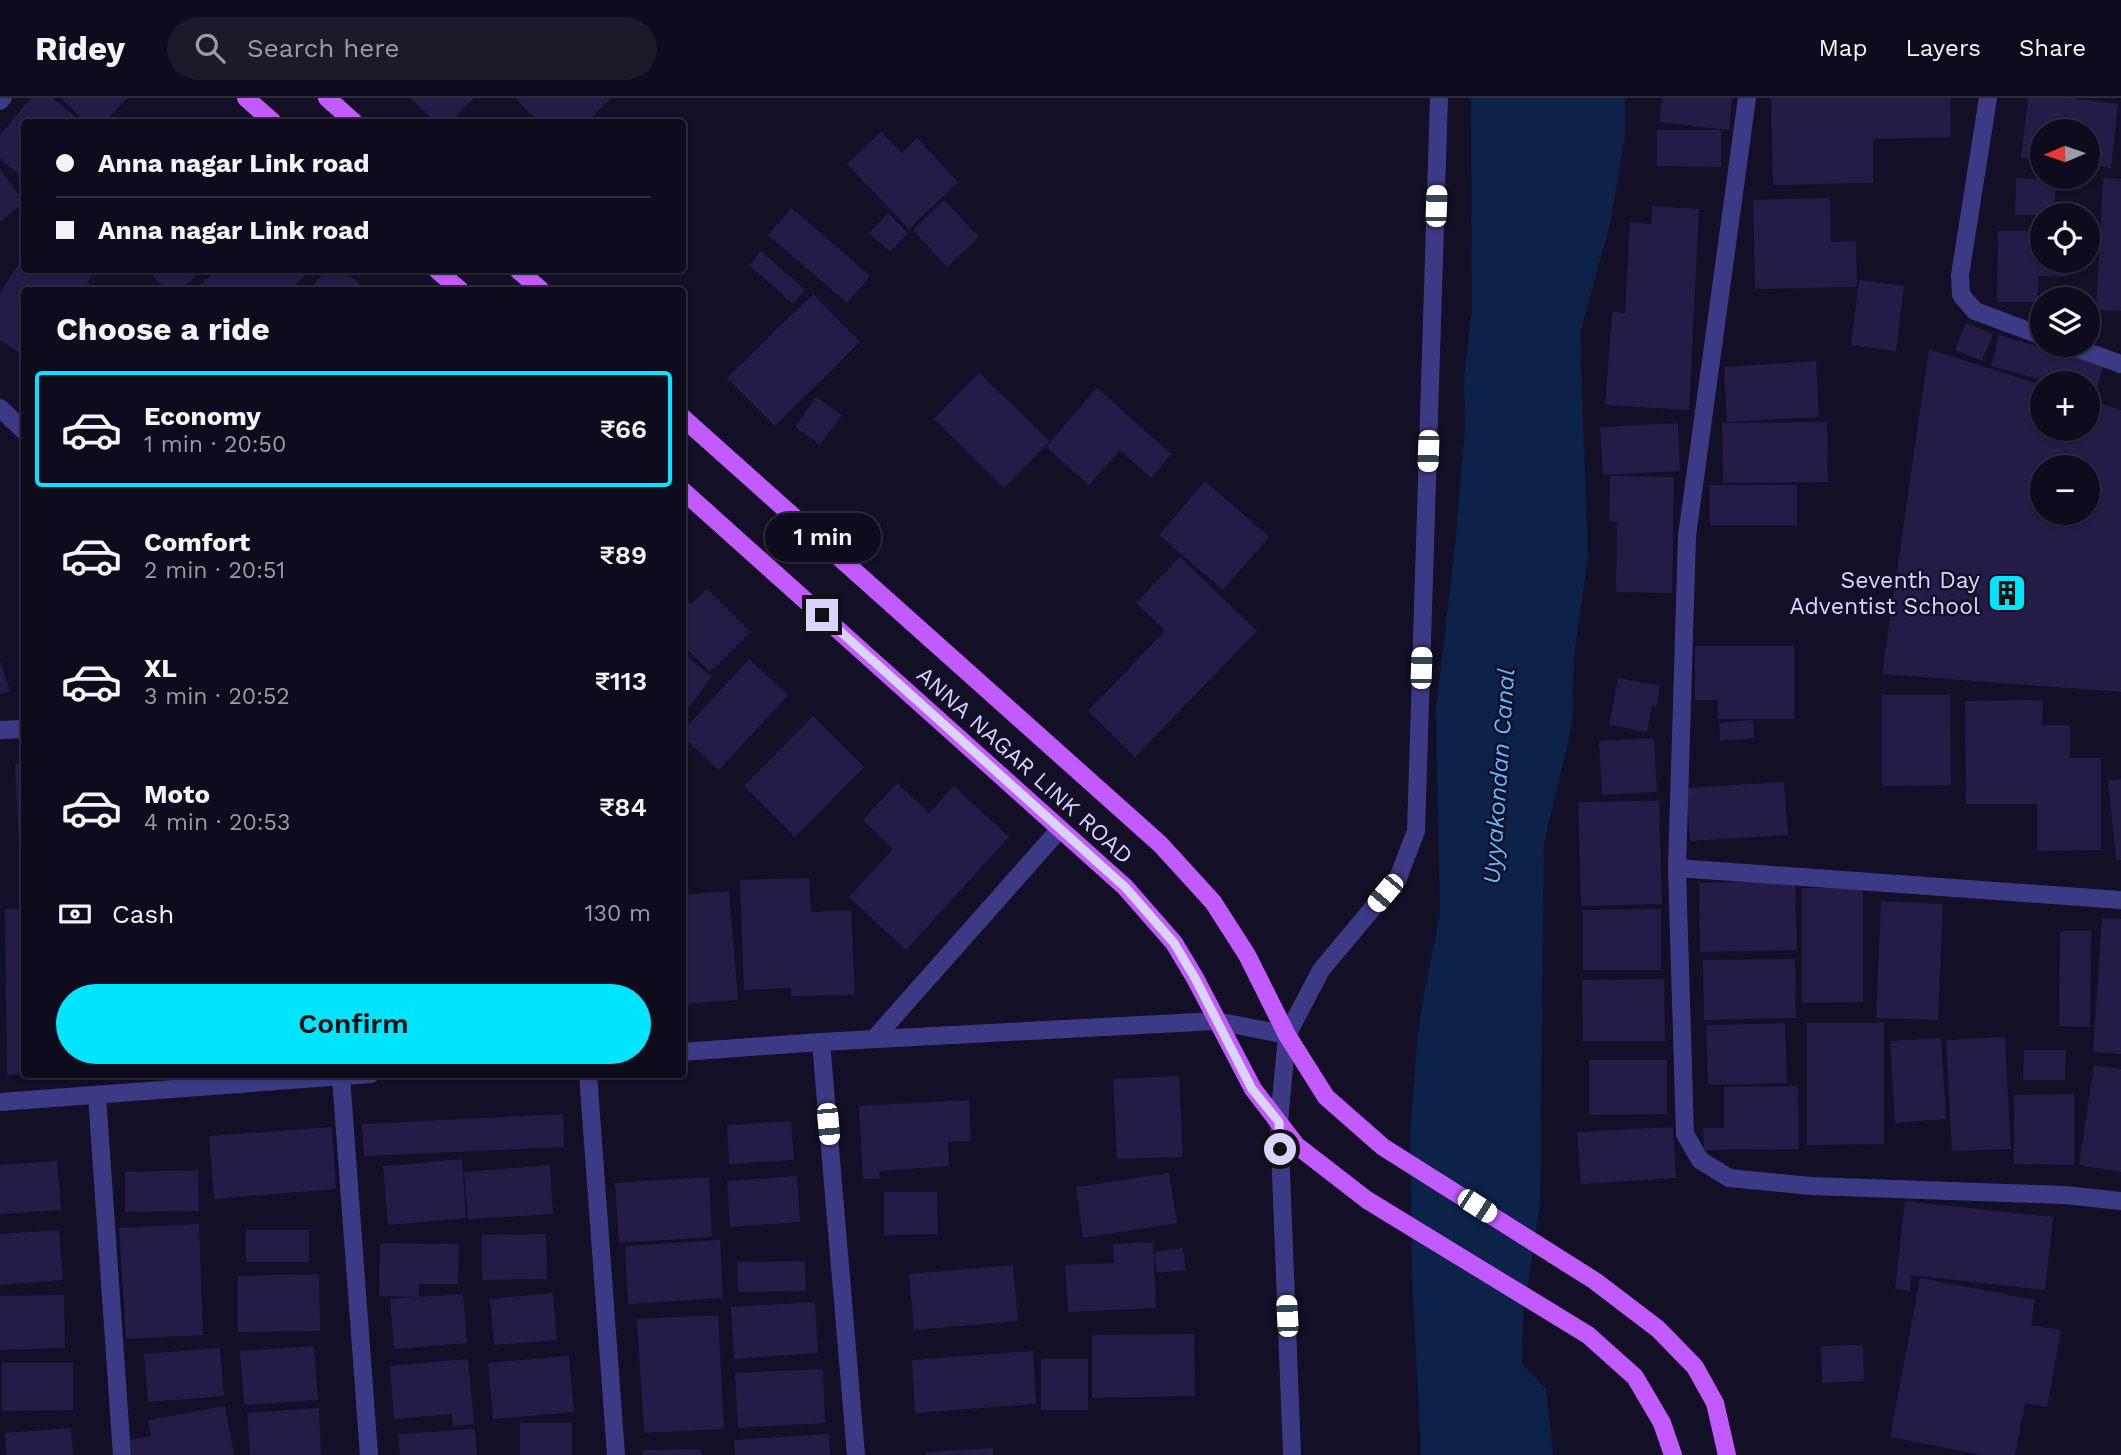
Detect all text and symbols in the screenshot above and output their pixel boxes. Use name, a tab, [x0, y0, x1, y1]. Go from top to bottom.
search box	[167, 17, 657, 80]
text: Ridey	[35, 29, 125, 68]
icon: search	[191, 29, 229, 67]
text: Search here	[247, 33, 399, 63]
text: Map	[1819, 34, 1867, 62]
text: Layers	[1905, 34, 1981, 62]
text: Share	[2019, 34, 2086, 62]
north arrow	[2030, 119, 2100, 189]
map controls	[2030, 119, 2100, 525]
text: Anna nagar Link road	[98, 148, 370, 178]
car	[1425, 185, 1448, 227]
button: locate	[2030, 203, 2100, 273]
text: Anna nagar Link road	[98, 215, 370, 245]
button: layers	[2030, 287, 2100, 357]
text: Choose a ride	[56, 310, 270, 348]
button: +	[2030, 371, 2100, 441]
icon: car	[60, 398, 123, 461]
text: Economy	[144, 401, 261, 431]
text: ₹66	[600, 414, 647, 444]
car	[1417, 430, 1440, 472]
text: 1 min · 20:50	[144, 431, 286, 458]
button: −	[2030, 455, 2100, 525]
callout: 1 min	[764, 514, 880, 562]
icon: car	[60, 524, 123, 587]
text: 1 min	[793, 524, 853, 551]
text: Comfort	[144, 527, 250, 557]
text: ₹89	[600, 540, 647, 570]
text: 2 min · 20:51	[144, 557, 285, 584]
place label: Seventh Day Adventist School	[1789, 567, 1980, 620]
building icon: Seventh Day Adventist School	[1986, 572, 2028, 614]
route end	[806, 599, 838, 631]
car	[1410, 647, 1433, 689]
icon: car	[60, 650, 123, 713]
text: XL	[144, 653, 177, 683]
street label: ANNA NAGAR LINK ROAD	[911, 661, 1138, 870]
text: ₹113	[595, 666, 647, 696]
water label: Uyyakondan Canal	[1477, 667, 1521, 885]
text: 3 min · 20:52	[144, 683, 290, 710]
icon: car	[60, 776, 123, 839]
text: Moto	[144, 779, 210, 809]
text: ₹84	[599, 792, 647, 822]
text: 4 min · 20:53	[144, 809, 290, 836]
car	[1364, 870, 1407, 916]
icon: cash	[56, 895, 94, 933]
text: Cash	[112, 899, 174, 929]
text: 130 m	[585, 900, 651, 927]
button: Confirm	[56, 984, 651, 1064]
car	[816, 1102, 841, 1146]
route start	[1264, 1133, 1296, 1165]
car	[1454, 1186, 1501, 1226]
car	[1276, 1294, 1299, 1338]

